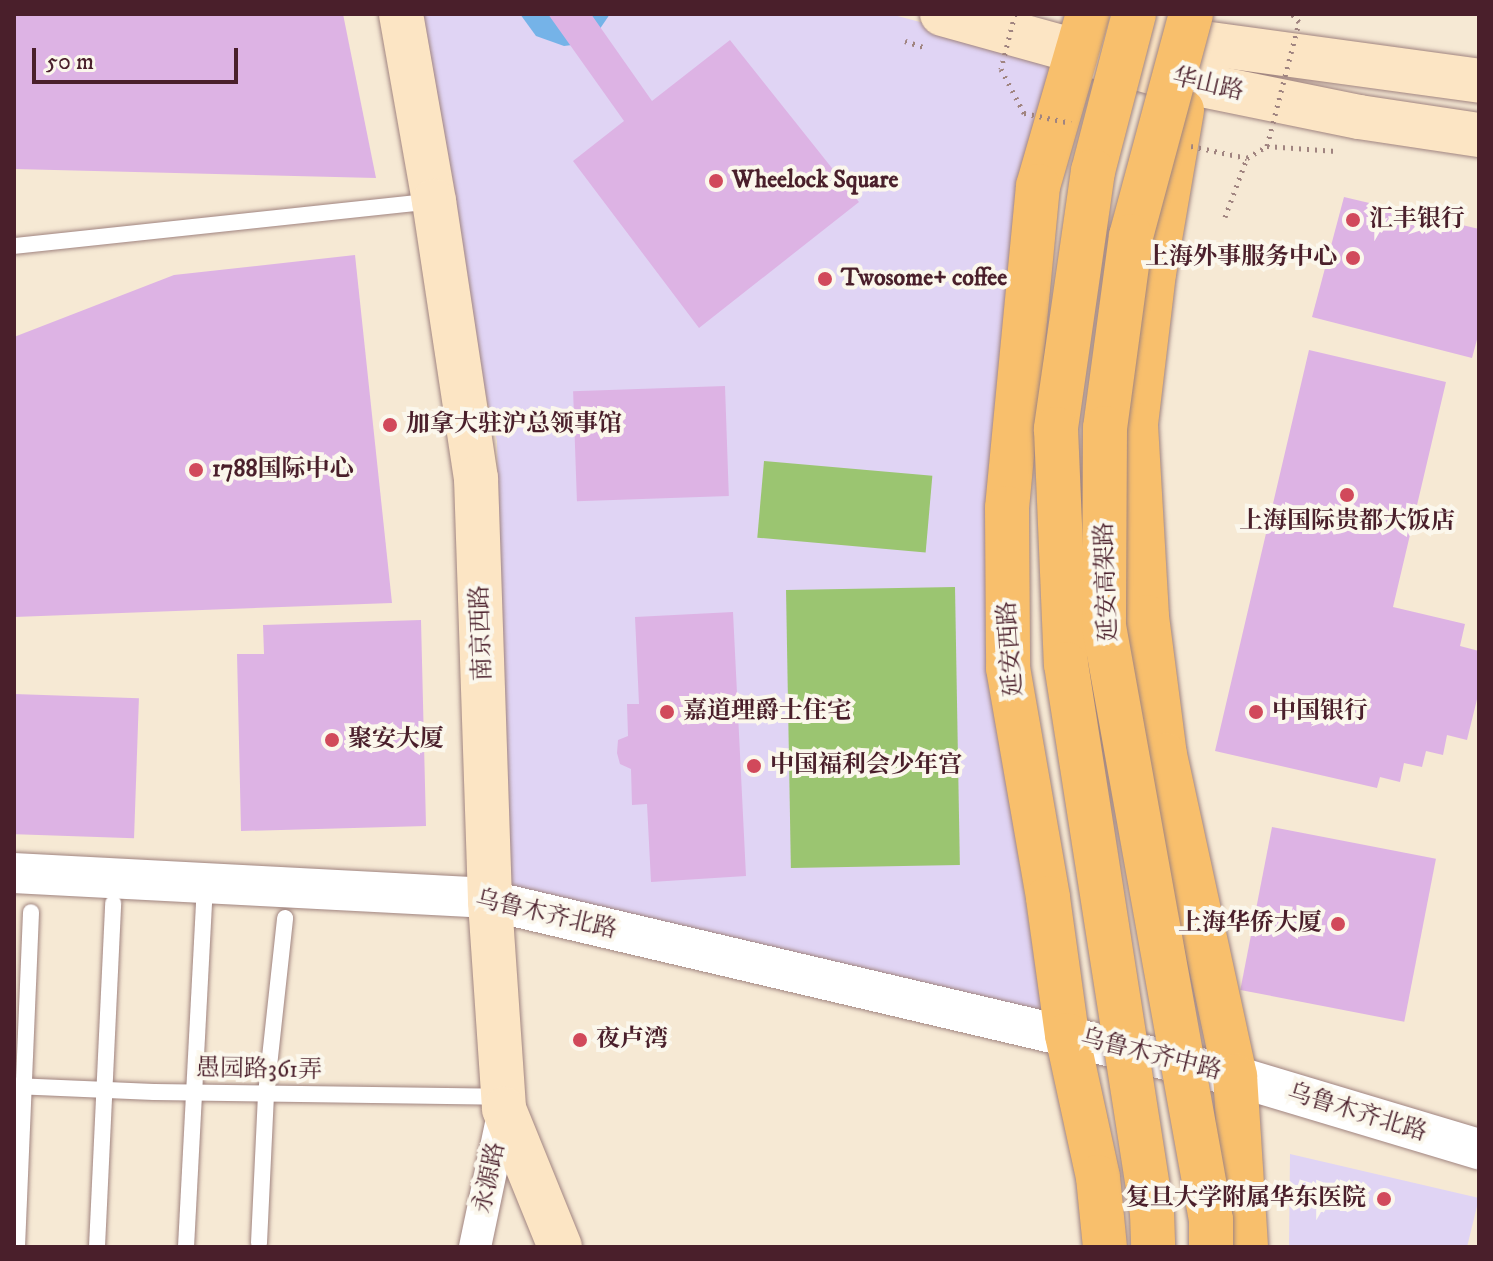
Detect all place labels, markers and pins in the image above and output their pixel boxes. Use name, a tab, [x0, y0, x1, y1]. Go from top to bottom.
place label: Wheelock Square	[732, 167, 898, 195]
marker: Wheelock Square	[707, 172, 725, 190]
place label: 汇丰银行	[1369, 206, 1465, 234]
marker: 汇丰银行	[1344, 211, 1362, 229]
place label: 上海外事服务中心	[1145, 244, 1337, 272]
marker: 上海外事服务中心	[1344, 249, 1362, 267]
place label: Twosome+ coffee	[841, 265, 1007, 293]
marker: Twosome+ coffee	[816, 270, 834, 288]
place label: 加拿大驻沪总领事馆	[406, 411, 622, 439]
marker: 加拿大驻沪总领事馆	[381, 416, 399, 434]
place label: 1788国际中心	[212, 456, 353, 484]
marker: 1788国际中心	[187, 461, 205, 479]
marker: 上海国际贵都大饭店	[1338, 486, 1356, 504]
place label: 上海国际贵都大饭店	[1239, 508, 1455, 536]
place label: 嘉道理爵士住宅	[683, 698, 851, 726]
place label: 中国银行	[1272, 698, 1368, 726]
marker: 嘉道理爵士住宅	[658, 703, 676, 721]
marker: 中国银行	[1247, 703, 1265, 721]
place label: 聚安大厦	[348, 726, 444, 754]
marker: 聚安大厦	[323, 731, 341, 749]
place label: 中国福利会少年宫	[770, 752, 962, 780]
marker: 中国福利会少年宫	[745, 757, 763, 775]
place label: 上海华侨大厦	[1178, 910, 1322, 938]
marker: 上海华侨大厦	[1329, 915, 1347, 933]
place label: 夜卢湾	[596, 1026, 668, 1054]
marker: 夜卢湾	[571, 1031, 589, 1049]
place label: 复旦大学附属华东医院	[1126, 1185, 1366, 1213]
marker: 复旦大学附属华东医院	[1373, 1188, 1395, 1210]

